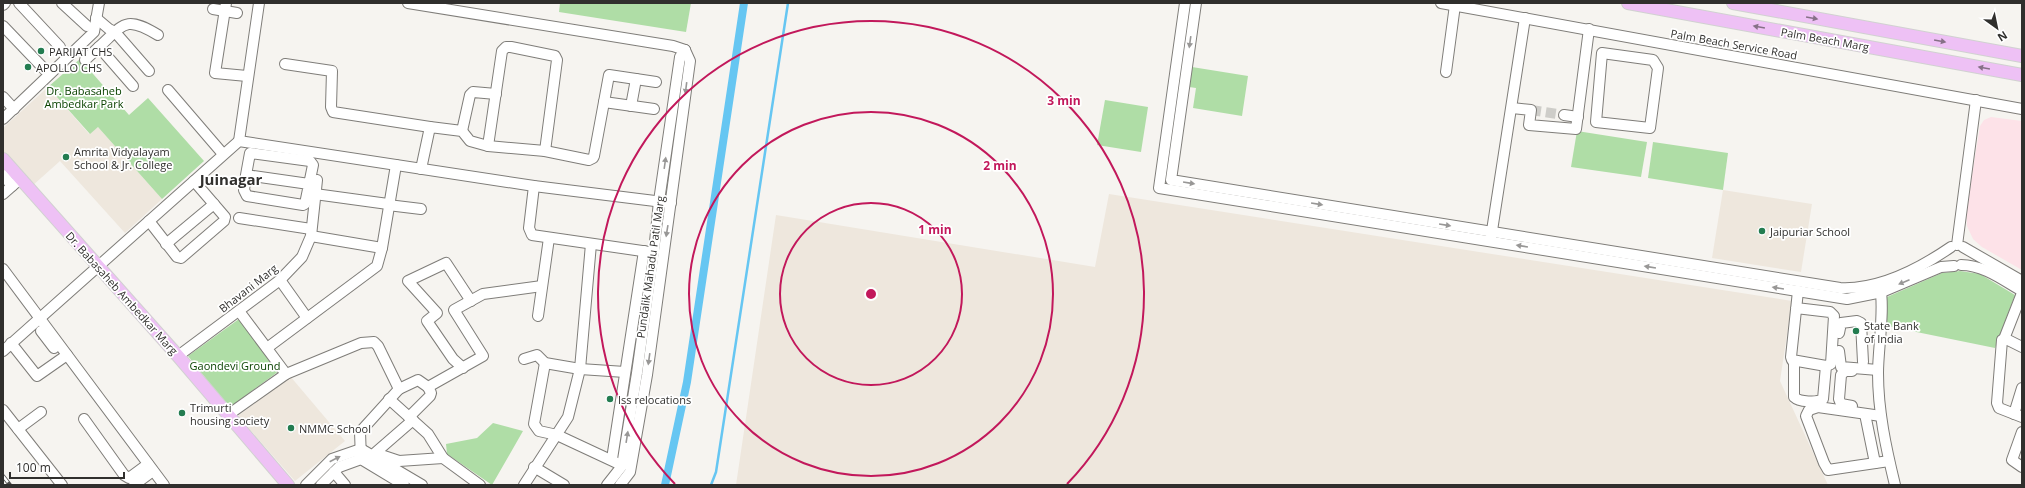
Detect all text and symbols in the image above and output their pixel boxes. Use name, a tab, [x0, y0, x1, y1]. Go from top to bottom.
north arrow	[1977, 8, 2017, 48]
one-way arrow	[1806, 15, 1818, 21]
one-way arrow	[1753, 24, 1765, 30]
street label: Palm Beach Marg	[1780, 24, 1870, 54]
street label: Palm Beach Service Road	[1670, 25, 1798, 63]
text: N	[1995, 28, 2011, 46]
one-way arrow	[1187, 36, 1193, 48]
one-way arrow	[1934, 38, 1946, 44]
place label: PARIJAT CHS	[49, 44, 112, 59]
marker: PARIJAT CHS	[36, 46, 46, 56]
place label: APOLLO CHS	[36, 60, 102, 75]
marker: APOLLO CHS	[23, 62, 33, 72]
one-way arrow	[1978, 65, 1990, 71]
one-way arrow	[683, 82, 689, 94]
park label: Dr. Babasaheb Ambedkar Park	[44, 83, 124, 111]
text: 3 min	[1047, 92, 1081, 109]
place label: Amrita Vidyalayam School & Jr. College	[74, 144, 172, 172]
marker: Amrita Vidyalayam School & Jr. College	[61, 152, 71, 162]
one-way arrow	[662, 157, 668, 169]
text: 2 min	[983, 157, 1017, 174]
district label: Juinagar	[198, 169, 263, 189]
one-way arrow	[1183, 180, 1195, 186]
street label: Pundalik Mahadu Patil Marg	[633, 195, 667, 339]
one-way arrow	[1311, 201, 1323, 207]
text: 1 min	[918, 221, 952, 238]
one-way arrow	[1439, 222, 1452, 228]
place label: Jaipuriar School	[1769, 224, 1850, 239]
one-way arrow	[664, 225, 670, 237]
marker: Jaipuriar School	[1757, 226, 1767, 236]
street label: Dr. Babasaheb Ambedkar Marg	[63, 228, 181, 358]
one-way arrow	[1516, 243, 1528, 249]
street label: Bhavani Marg	[216, 260, 280, 316]
one-way arrow	[1644, 264, 1656, 270]
one-way arrow	[1899, 279, 1910, 285]
one-way arrow	[1772, 285, 1784, 291]
centre of rings	[864, 287, 878, 301]
place label: State Bank of India	[1864, 318, 1919, 346]
marker: State Bank of India	[1851, 326, 1861, 336]
one-way arrow	[646, 353, 652, 365]
park label: Gaondevi Ground	[190, 358, 280, 373]
place label: Iss relocations	[618, 392, 691, 407]
marker: Iss relocations	[605, 394, 615, 404]
place label: Trimurti housing society	[190, 400, 270, 428]
marker: Trimurti housing society	[177, 408, 187, 418]
place label: NMMC School	[299, 421, 371, 436]
marker: NMMC School	[286, 423, 296, 433]
one-way arrow	[624, 431, 630, 444]
scale bar	[10, 454, 124, 480]
one-way arrow	[329, 456, 340, 462]
text: 100 m	[16, 459, 51, 476]

